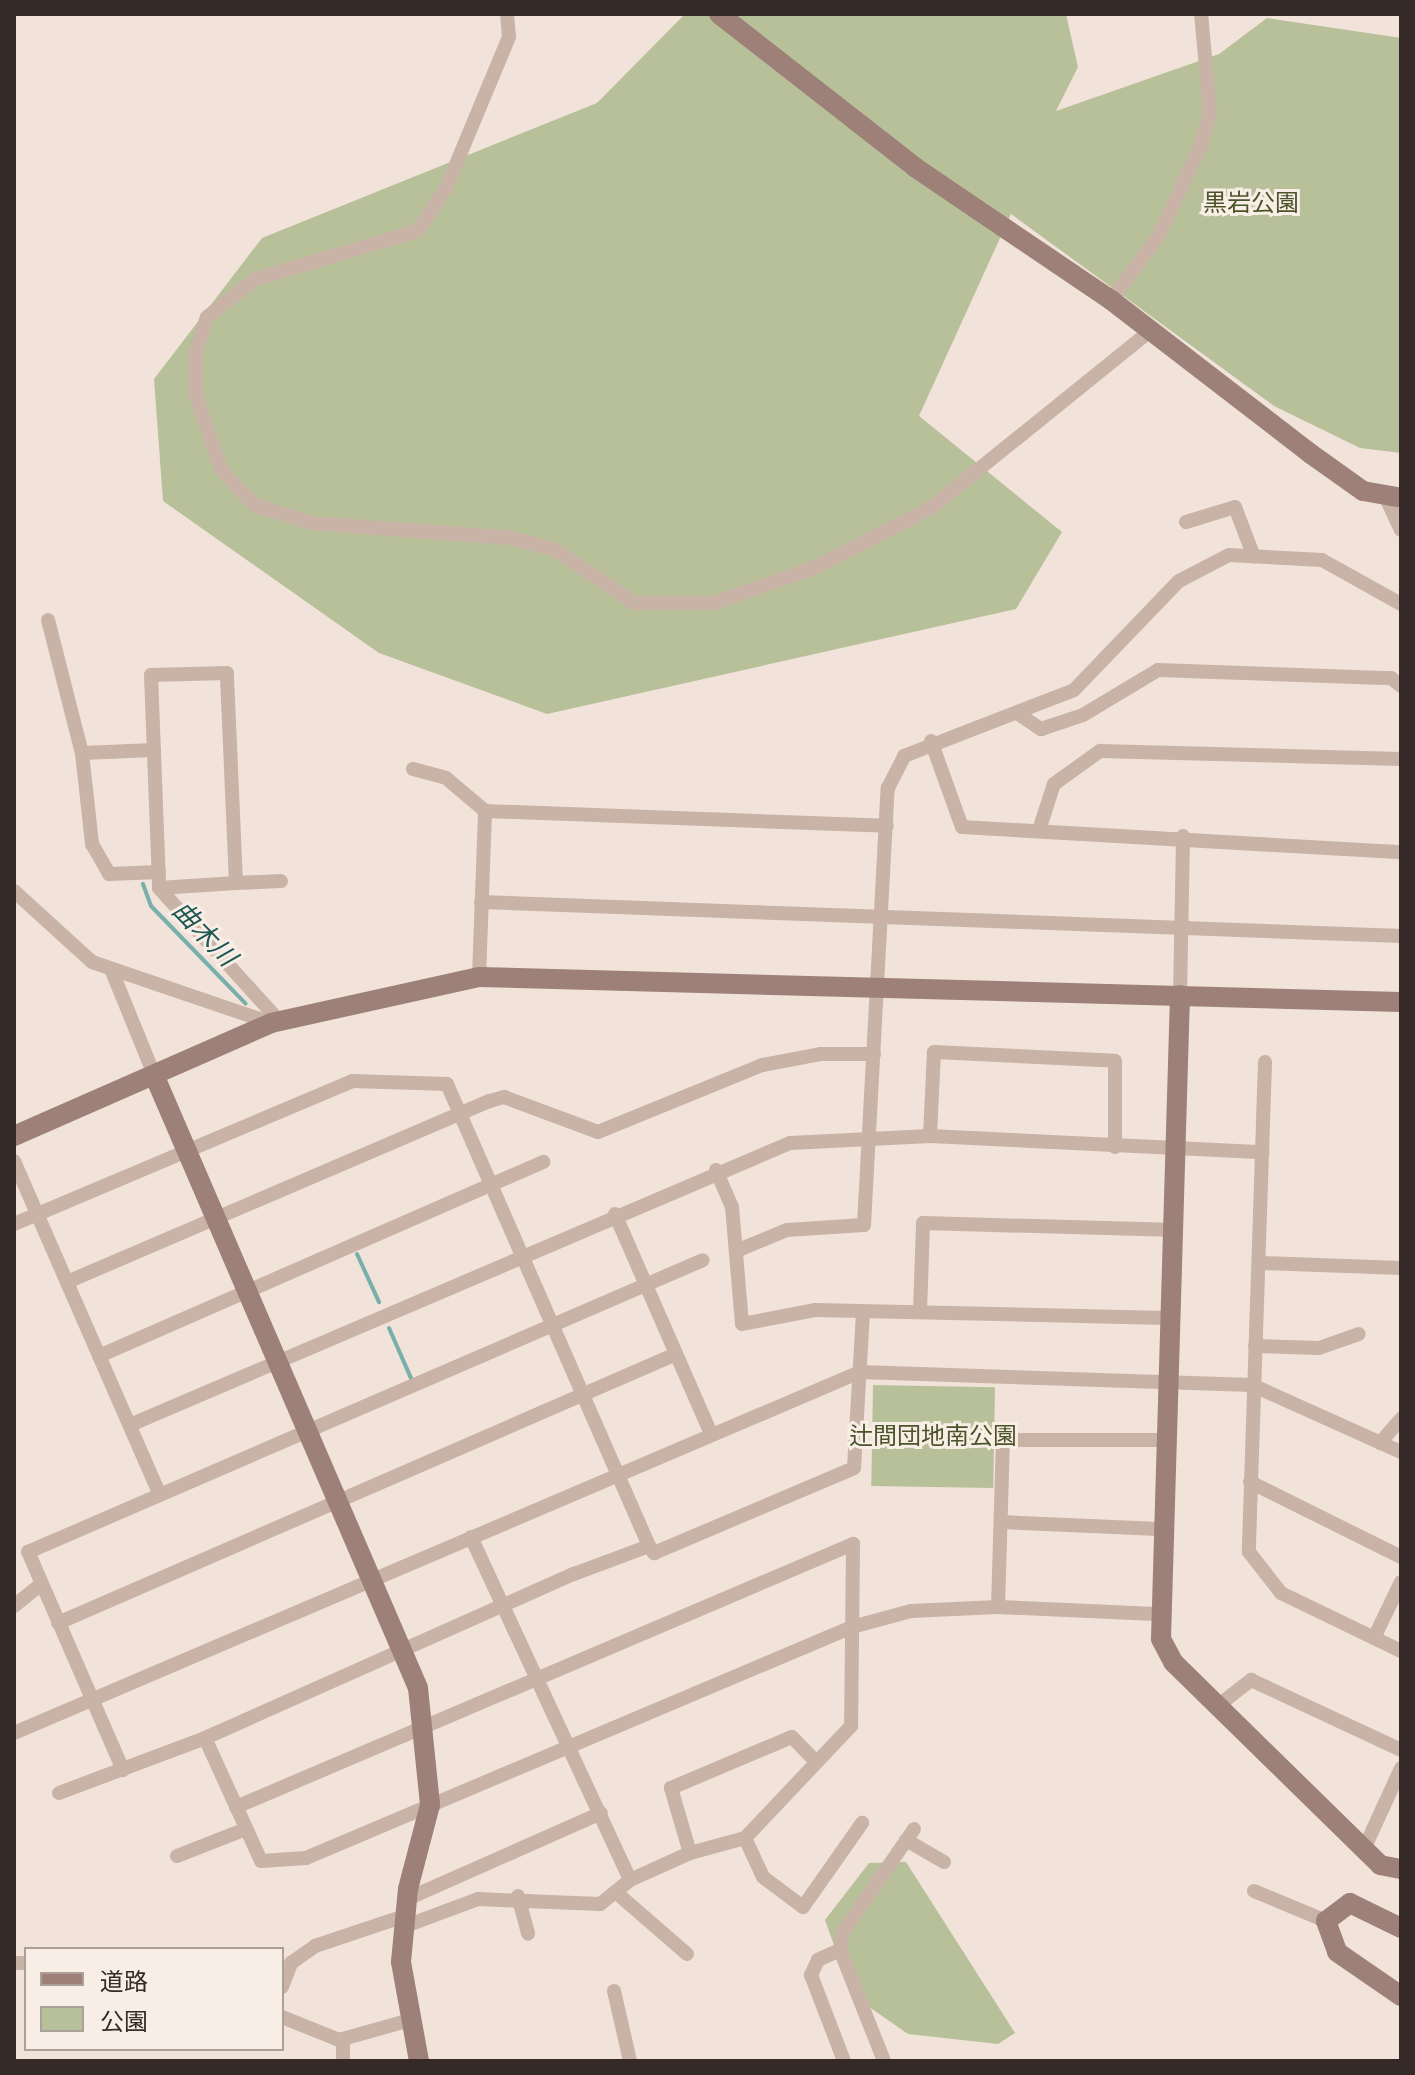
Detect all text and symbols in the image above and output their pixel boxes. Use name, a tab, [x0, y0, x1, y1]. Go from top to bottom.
park label: 黒岩公園	[1203, 190, 1299, 218]
water label: 曲木川	[166, 895, 242, 973]
park label: 辻間団地南公園	[849, 1423, 1017, 1451]
legend	[24, 1947, 284, 2051]
text: 道路	[100, 1968, 148, 1996]
text: 公園	[100, 2008, 148, 2036]

